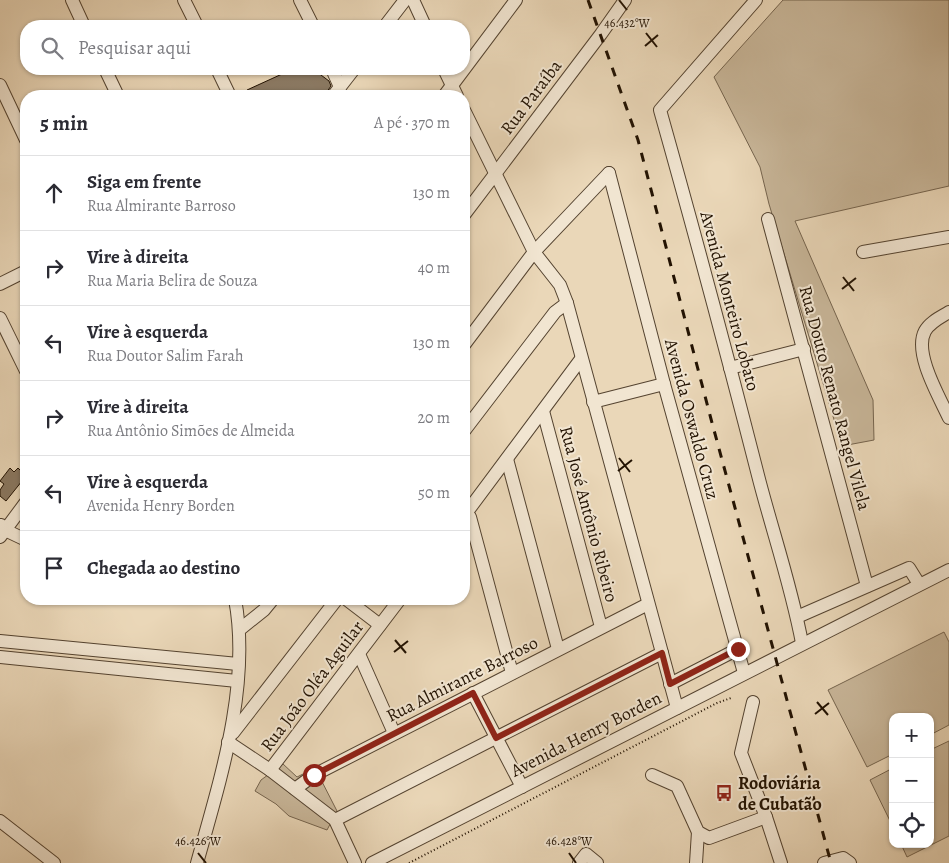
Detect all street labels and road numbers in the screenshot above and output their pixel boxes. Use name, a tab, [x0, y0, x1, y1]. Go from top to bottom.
street label: Rua Paraíba	[495, 54, 567, 139]
street label: Avenida Monteiro Lobato	[694, 208, 766, 394]
street label: Rua Douto Renato Rangel Vilela	[793, 283, 877, 514]
street label: Avenida Oswaldo Cruz	[659, 335, 725, 502]
street label: Rua José Antônio Ribeiro	[554, 423, 624, 605]
street label: Rua João Oléa Aguilar	[255, 616, 369, 756]
street label: Rua Almirante Barroso	[382, 630, 542, 728]
street label: Avenida Henry Borden	[506, 686, 666, 783]

